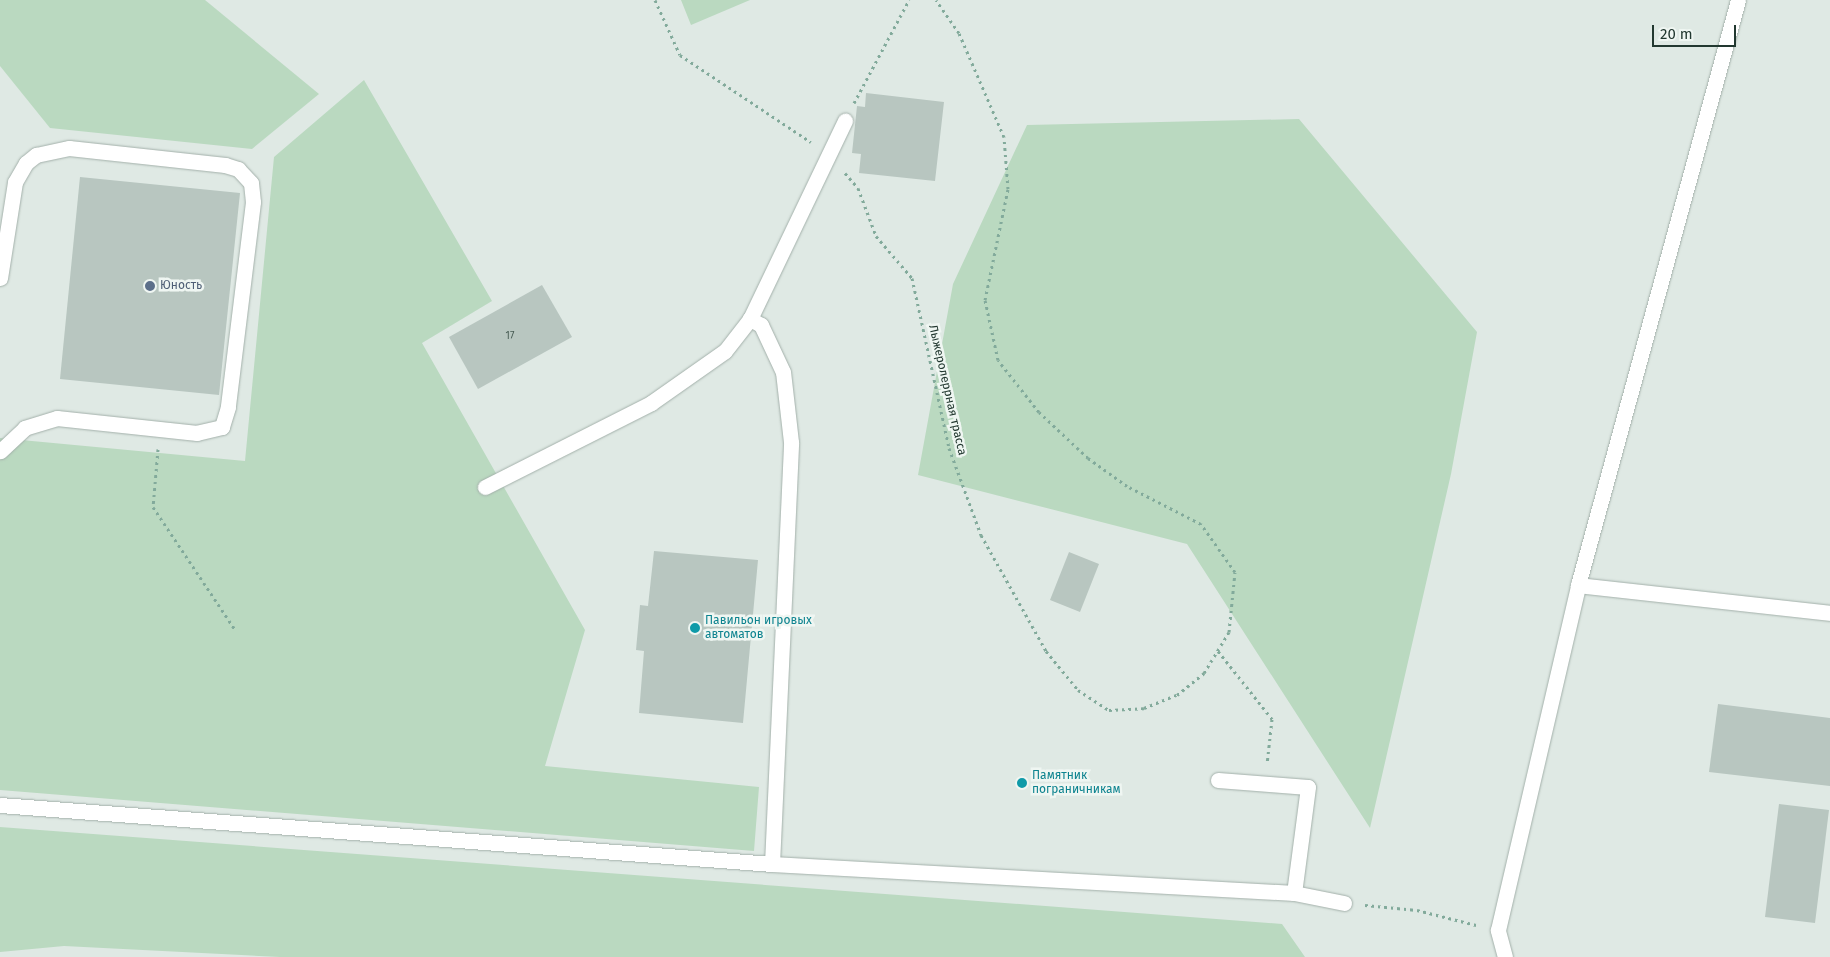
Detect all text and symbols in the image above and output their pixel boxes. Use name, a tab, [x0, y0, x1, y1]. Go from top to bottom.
scale bar	[1655, 15, 1739, 47]
text: 20 m	[1660, 25, 1693, 43]
place label: Юность	[160, 279, 202, 293]
marker: Юность	[144, 280, 156, 292]
street label: Лыжеролеррная трасса	[925, 323, 969, 457]
house number: 17	[506, 331, 514, 343]
place label: Павильон игровых автоматов	[705, 614, 812, 642]
marker: Павильон игровых автоматов	[689, 622, 701, 634]
place label: Памятник пограничникам	[1032, 769, 1121, 797]
marker: Памятник пограничникам	[1016, 777, 1028, 789]

